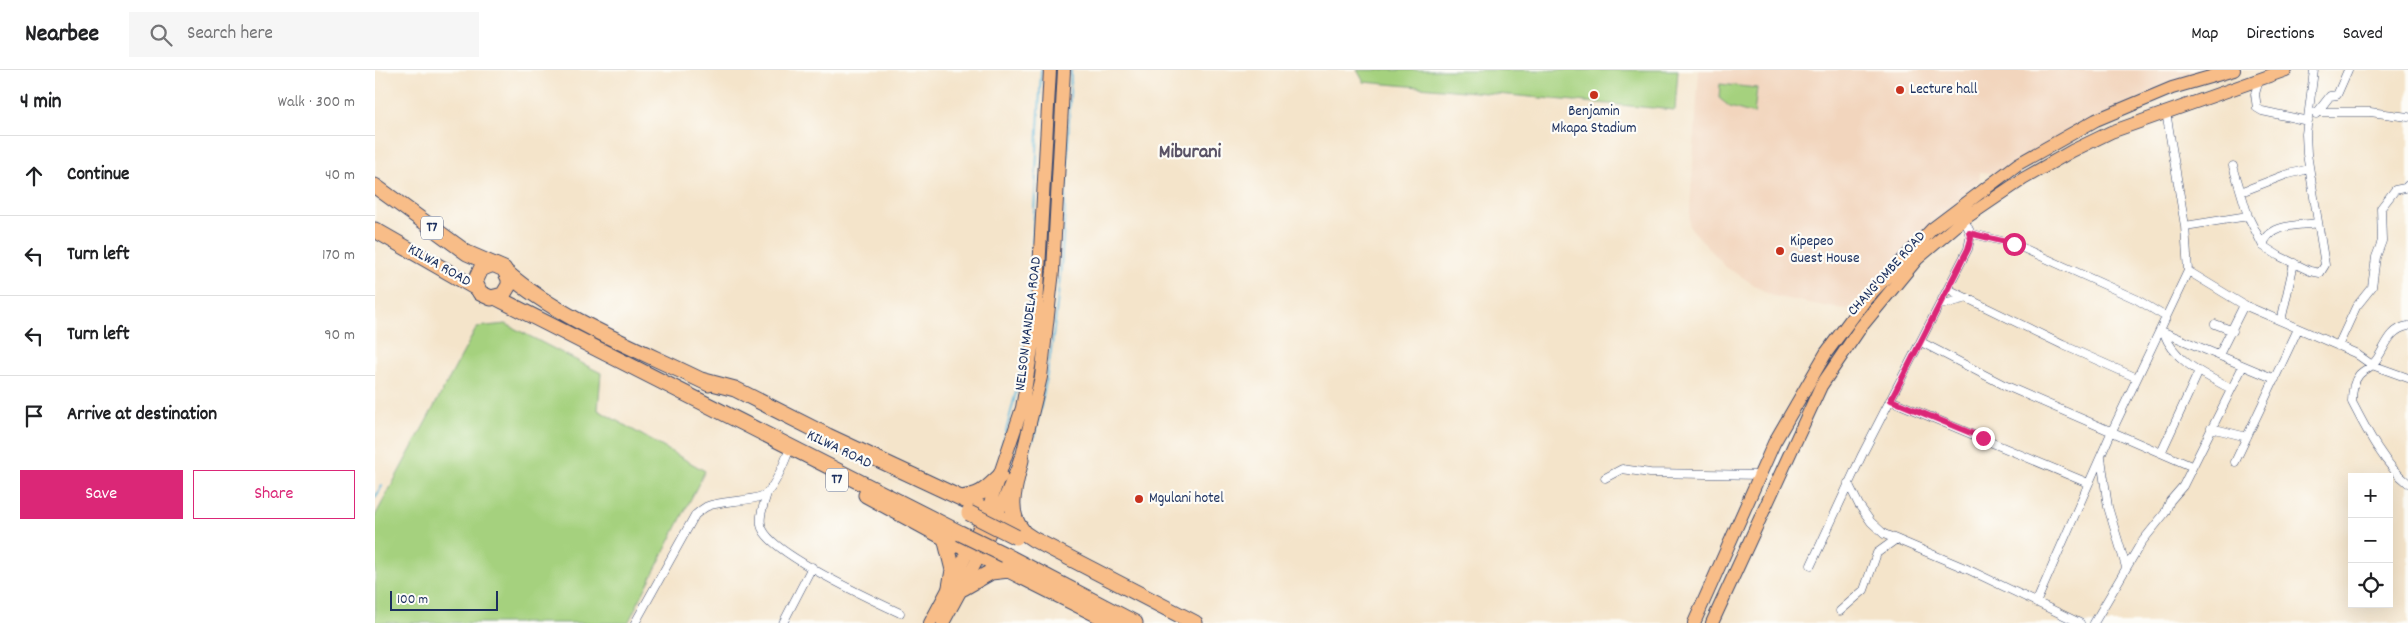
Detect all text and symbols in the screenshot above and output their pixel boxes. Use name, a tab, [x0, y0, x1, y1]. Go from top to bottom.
search box	[129, 12, 479, 57]
text: Nearbee	[25, 18, 99, 52]
icon: search	[147, 21, 175, 49]
text: Search here	[187, 21, 273, 48]
text: Map	[2191, 22, 2218, 47]
text: Directions	[2246, 22, 2315, 47]
text: Saved	[2343, 22, 2383, 47]
place label: Lecture hall	[1910, 79, 1978, 101]
marker: Lecture hall	[1894, 84, 1906, 96]
text: 4 min	[20, 88, 62, 118]
marker: Benjamin Mkapa Stadium	[1588, 89, 1600, 101]
text: Walk · 300 m	[278, 91, 355, 114]
place label: Benjamin Mkapa Stadium	[1551, 101, 1637, 140]
district label: Miburani	[1159, 139, 1222, 167]
icon: ahead	[20, 162, 48, 190]
text: Continue	[67, 162, 129, 189]
text: 40 m	[325, 164, 355, 187]
road number: T7	[421, 216, 443, 240]
street label: CHANG'OMBE ROAD	[1843, 226, 1931, 321]
place label: Kipepeo Guest House	[1790, 231, 1860, 270]
route start	[2003, 233, 2026, 256]
street label: KILWA ROAD	[403, 239, 475, 293]
icon: left	[20, 242, 48, 270]
text: Turn left	[67, 242, 130, 269]
text: 170 m	[322, 244, 355, 267]
marker: Kipepeo Guest House	[1774, 245, 1786, 257]
street label: NELSON MANDELA ROAD	[1010, 255, 1048, 392]
icon: left	[20, 322, 48, 350]
text: Turn left	[67, 322, 130, 349]
text: 90 m	[324, 324, 355, 347]
icon: arrive	[20, 402, 48, 430]
text: Arrive at destination	[67, 402, 217, 429]
street label: KILWA ROAD	[803, 425, 875, 475]
route end	[1972, 427, 1995, 450]
road number: T7	[826, 468, 848, 492]
button: Save	[20, 470, 183, 519]
button: Share	[193, 470, 355, 519]
map controls	[2348, 473, 2393, 608]
button: +	[2348, 473, 2393, 518]
place label: Mgulani hotel	[1149, 488, 1224, 510]
marker: Mgulani hotel	[1133, 493, 1145, 505]
button: −	[2348, 518, 2393, 563]
button: locate	[2348, 563, 2393, 608]
scale bar	[390, 588, 497, 611]
text: 100 m	[397, 590, 428, 610]

